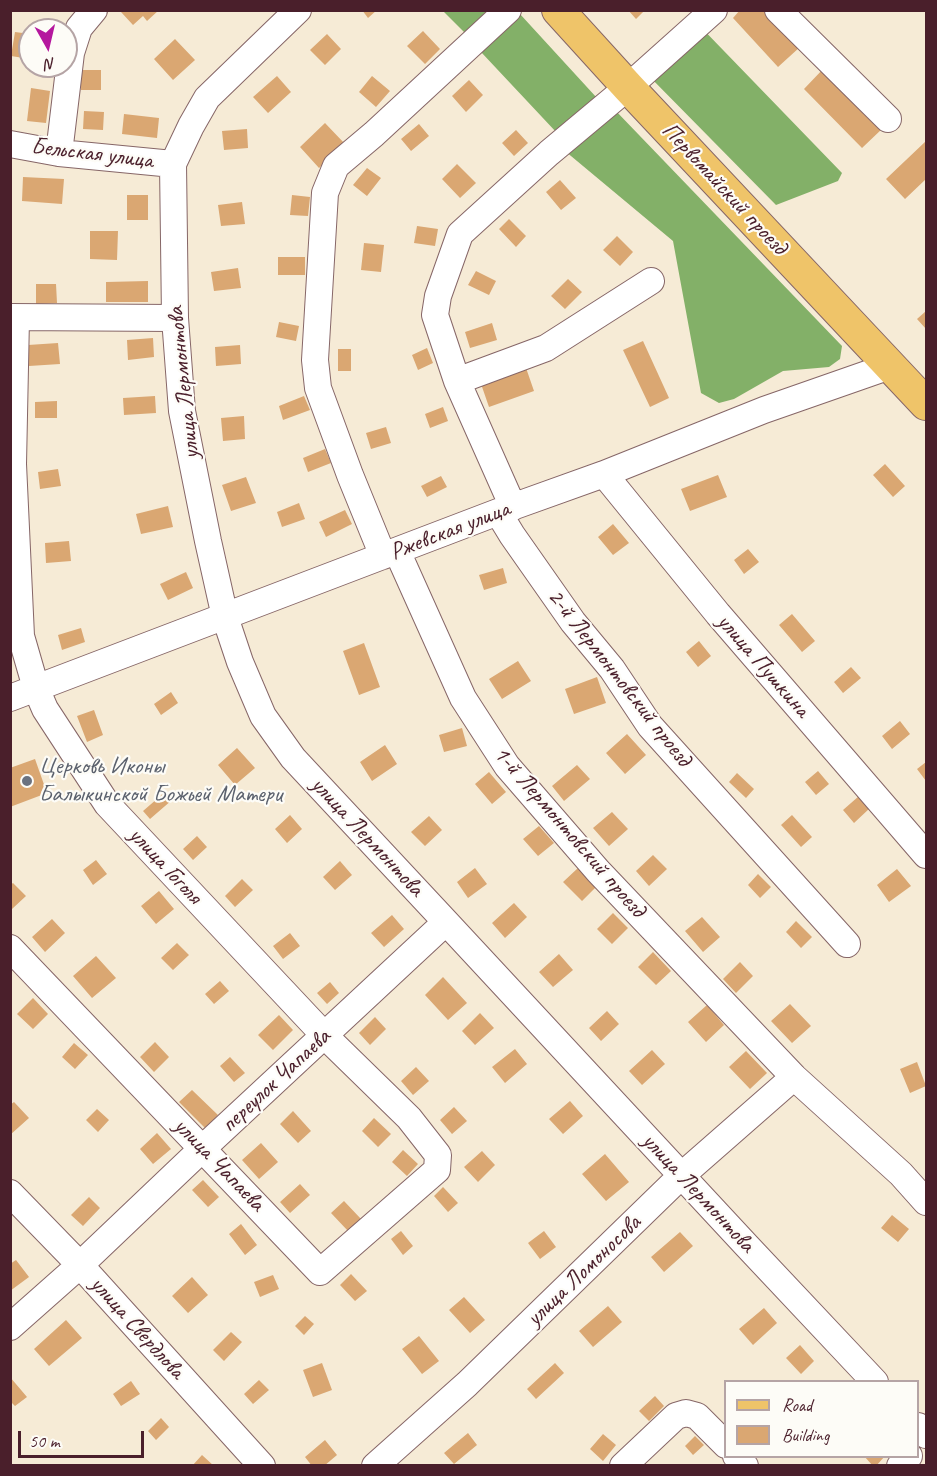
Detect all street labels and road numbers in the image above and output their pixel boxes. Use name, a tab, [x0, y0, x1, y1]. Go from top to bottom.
street label: Первомайский проезд	[655, 117, 793, 261]
street label: Бельская улица	[30, 132, 154, 176]
street label: улица Лермонтова	[162, 305, 206, 461]
street label: Ржевская улица	[386, 495, 514, 567]
street label: 2-й Лермонтовский проезд	[541, 583, 697, 773]
street label: улица Пушкина	[710, 608, 816, 724]
street label: 1-й Лермонтовский проезд	[487, 740, 651, 924]
street label: улица Лермонтова	[304, 771, 430, 903]
street label: улица Гоголя	[122, 821, 208, 911]
street label: переулок Чапаева	[215, 1023, 337, 1139]
street label: улица Чапаева	[167, 1112, 271, 1218]
street label: улица Лермонтова	[635, 1127, 761, 1259]
street label: улица Ломоносова	[521, 1209, 647, 1333]
street label: улица Свердлова	[83, 1271, 191, 1385]

